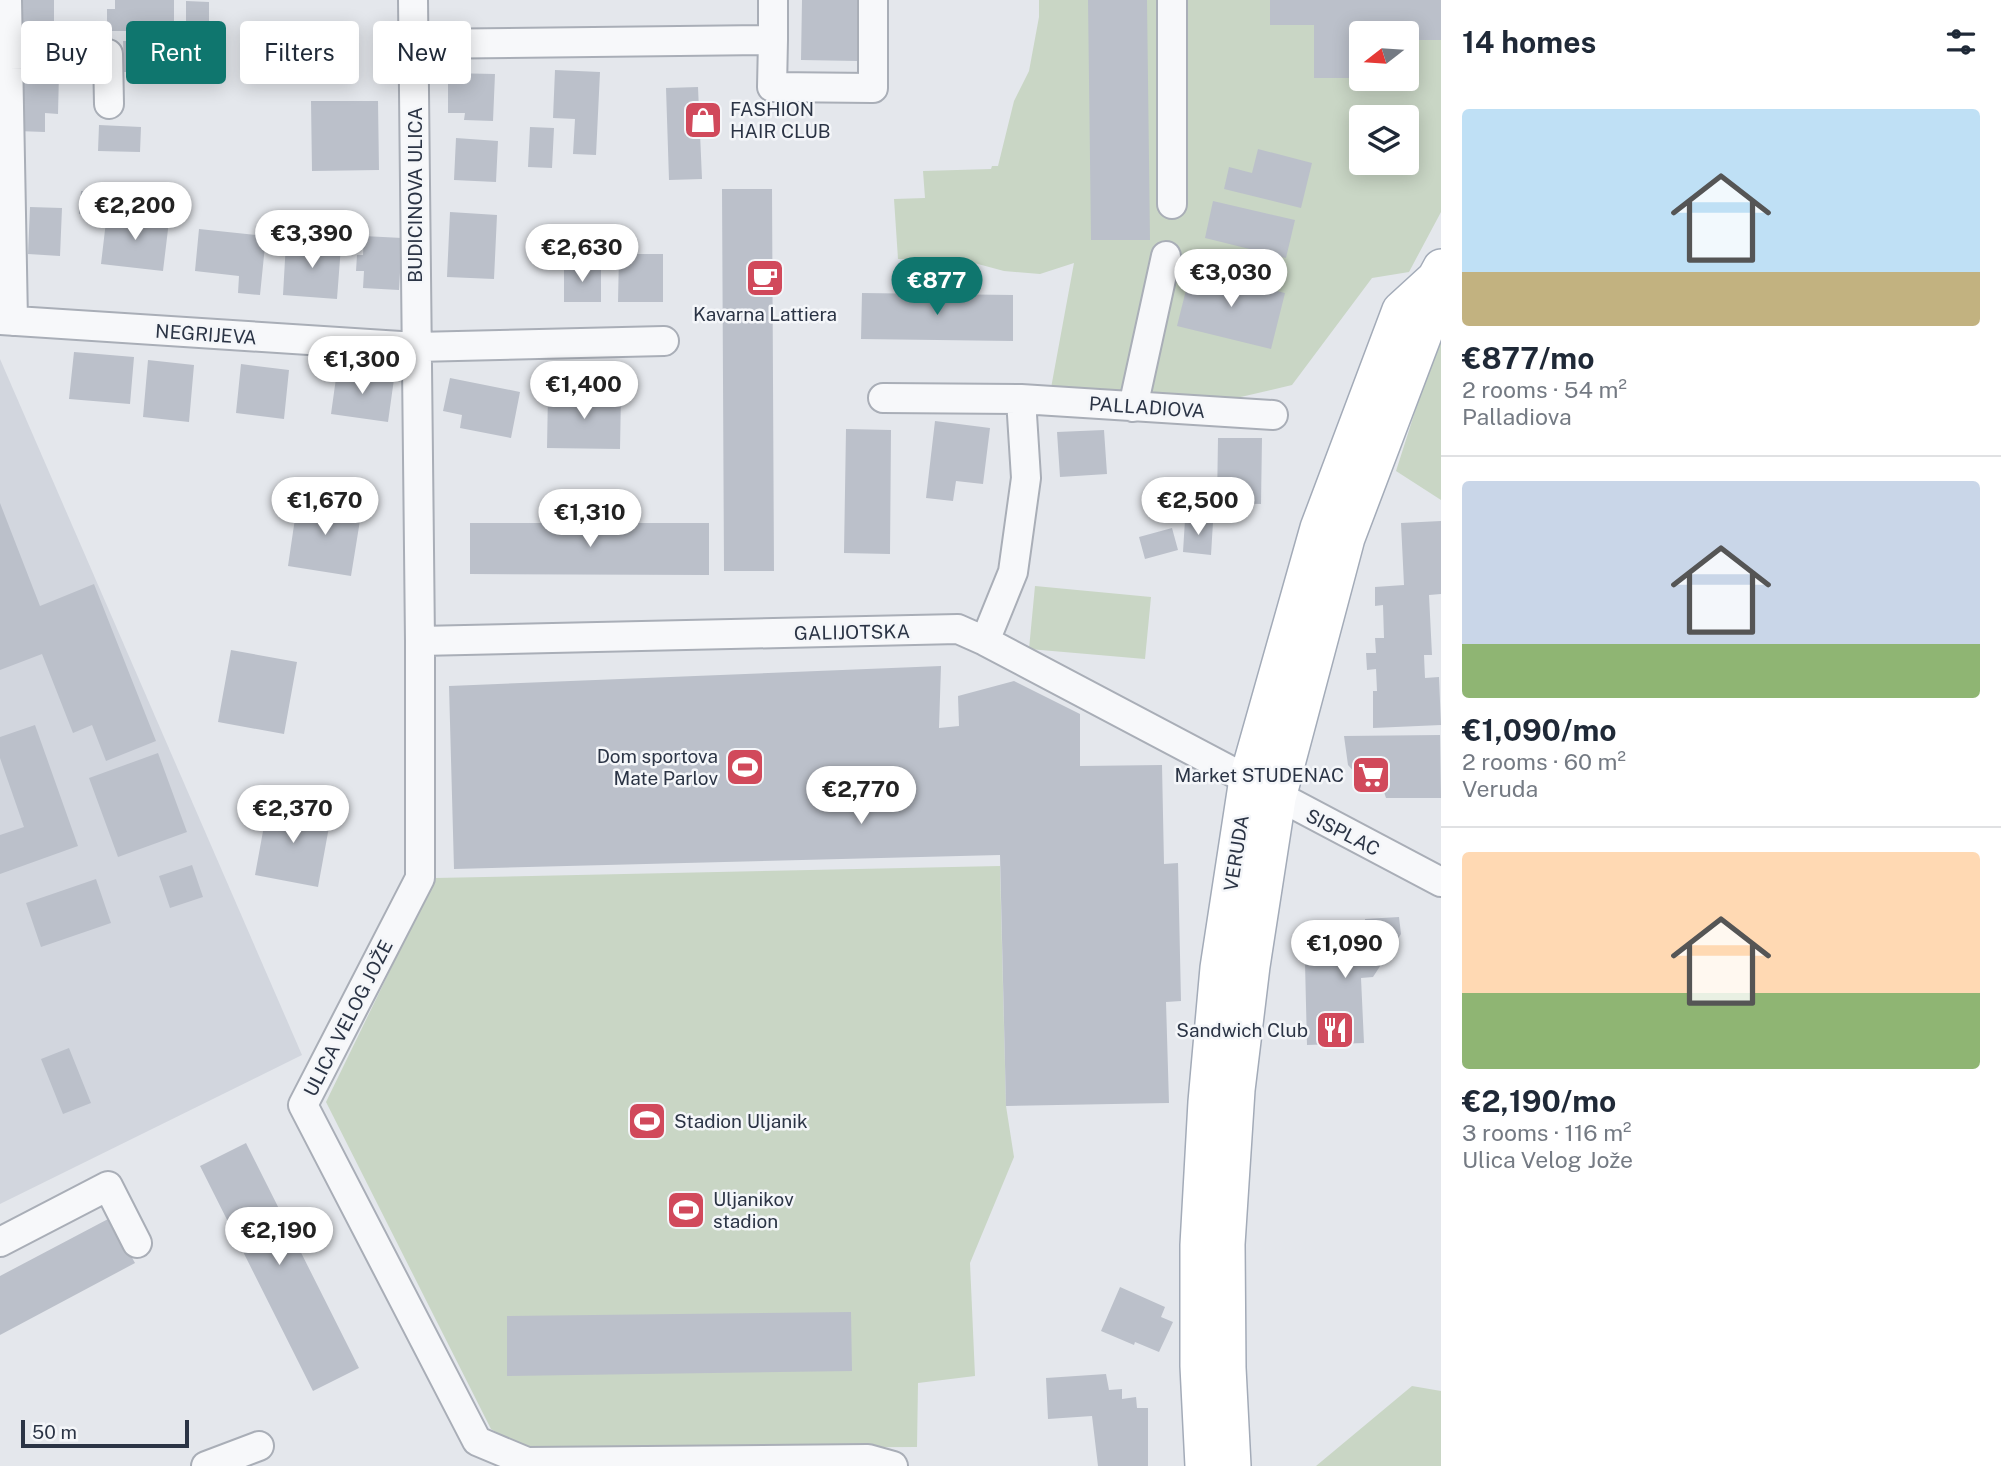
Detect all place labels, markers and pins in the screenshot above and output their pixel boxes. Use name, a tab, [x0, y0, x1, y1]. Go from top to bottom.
place label: FASHION HAIR CLUB	[730, 98, 831, 142]
shop icon: FASHION HAIR CLUB	[682, 99, 724, 141]
pin: €2,200	[78, 182, 192, 242]
pin: €3,390	[255, 210, 369, 270]
pin: €2,630	[525, 224, 639, 284]
pin: €3,030	[1174, 250, 1288, 309]
cafe icon: Kavarna Lattiera	[744, 257, 786, 299]
pin: €877	[896, 258, 978, 317]
place label: Kavarna Lattiera	[693, 303, 837, 325]
pin: €1,300	[305, 336, 419, 396]
pin: €1,400	[527, 362, 641, 421]
pin: €1,670	[268, 477, 382, 537]
pin: €2,500	[1141, 477, 1255, 537]
pin: €1,310	[533, 490, 647, 549]
place label: Dom sportova Mate Parlov	[597, 745, 718, 789]
sports icon: Dom sportova Mate Parlov	[724, 746, 766, 788]
supermarket icon: Market STUDENAC	[1350, 754, 1392, 796]
place label: Market STUDENAC	[1174, 764, 1344, 786]
pin: €2,770	[804, 766, 918, 826]
pin: €2,370	[236, 786, 350, 845]
pin: €1,090	[1288, 920, 1402, 980]
restaurant icon: Sandwich Club	[1314, 1009, 1356, 1051]
place label: Sandwich Club	[1176, 1019, 1308, 1041]
sports icon: Stadion Uljanik	[626, 1100, 668, 1142]
place label: Stadion Uljanik	[674, 1110, 808, 1132]
place label: Uljanikov stadion	[713, 1188, 794, 1232]
sports icon: Uljanikov stadion	[665, 1189, 707, 1231]
pin: €2,190	[222, 1208, 336, 1267]

